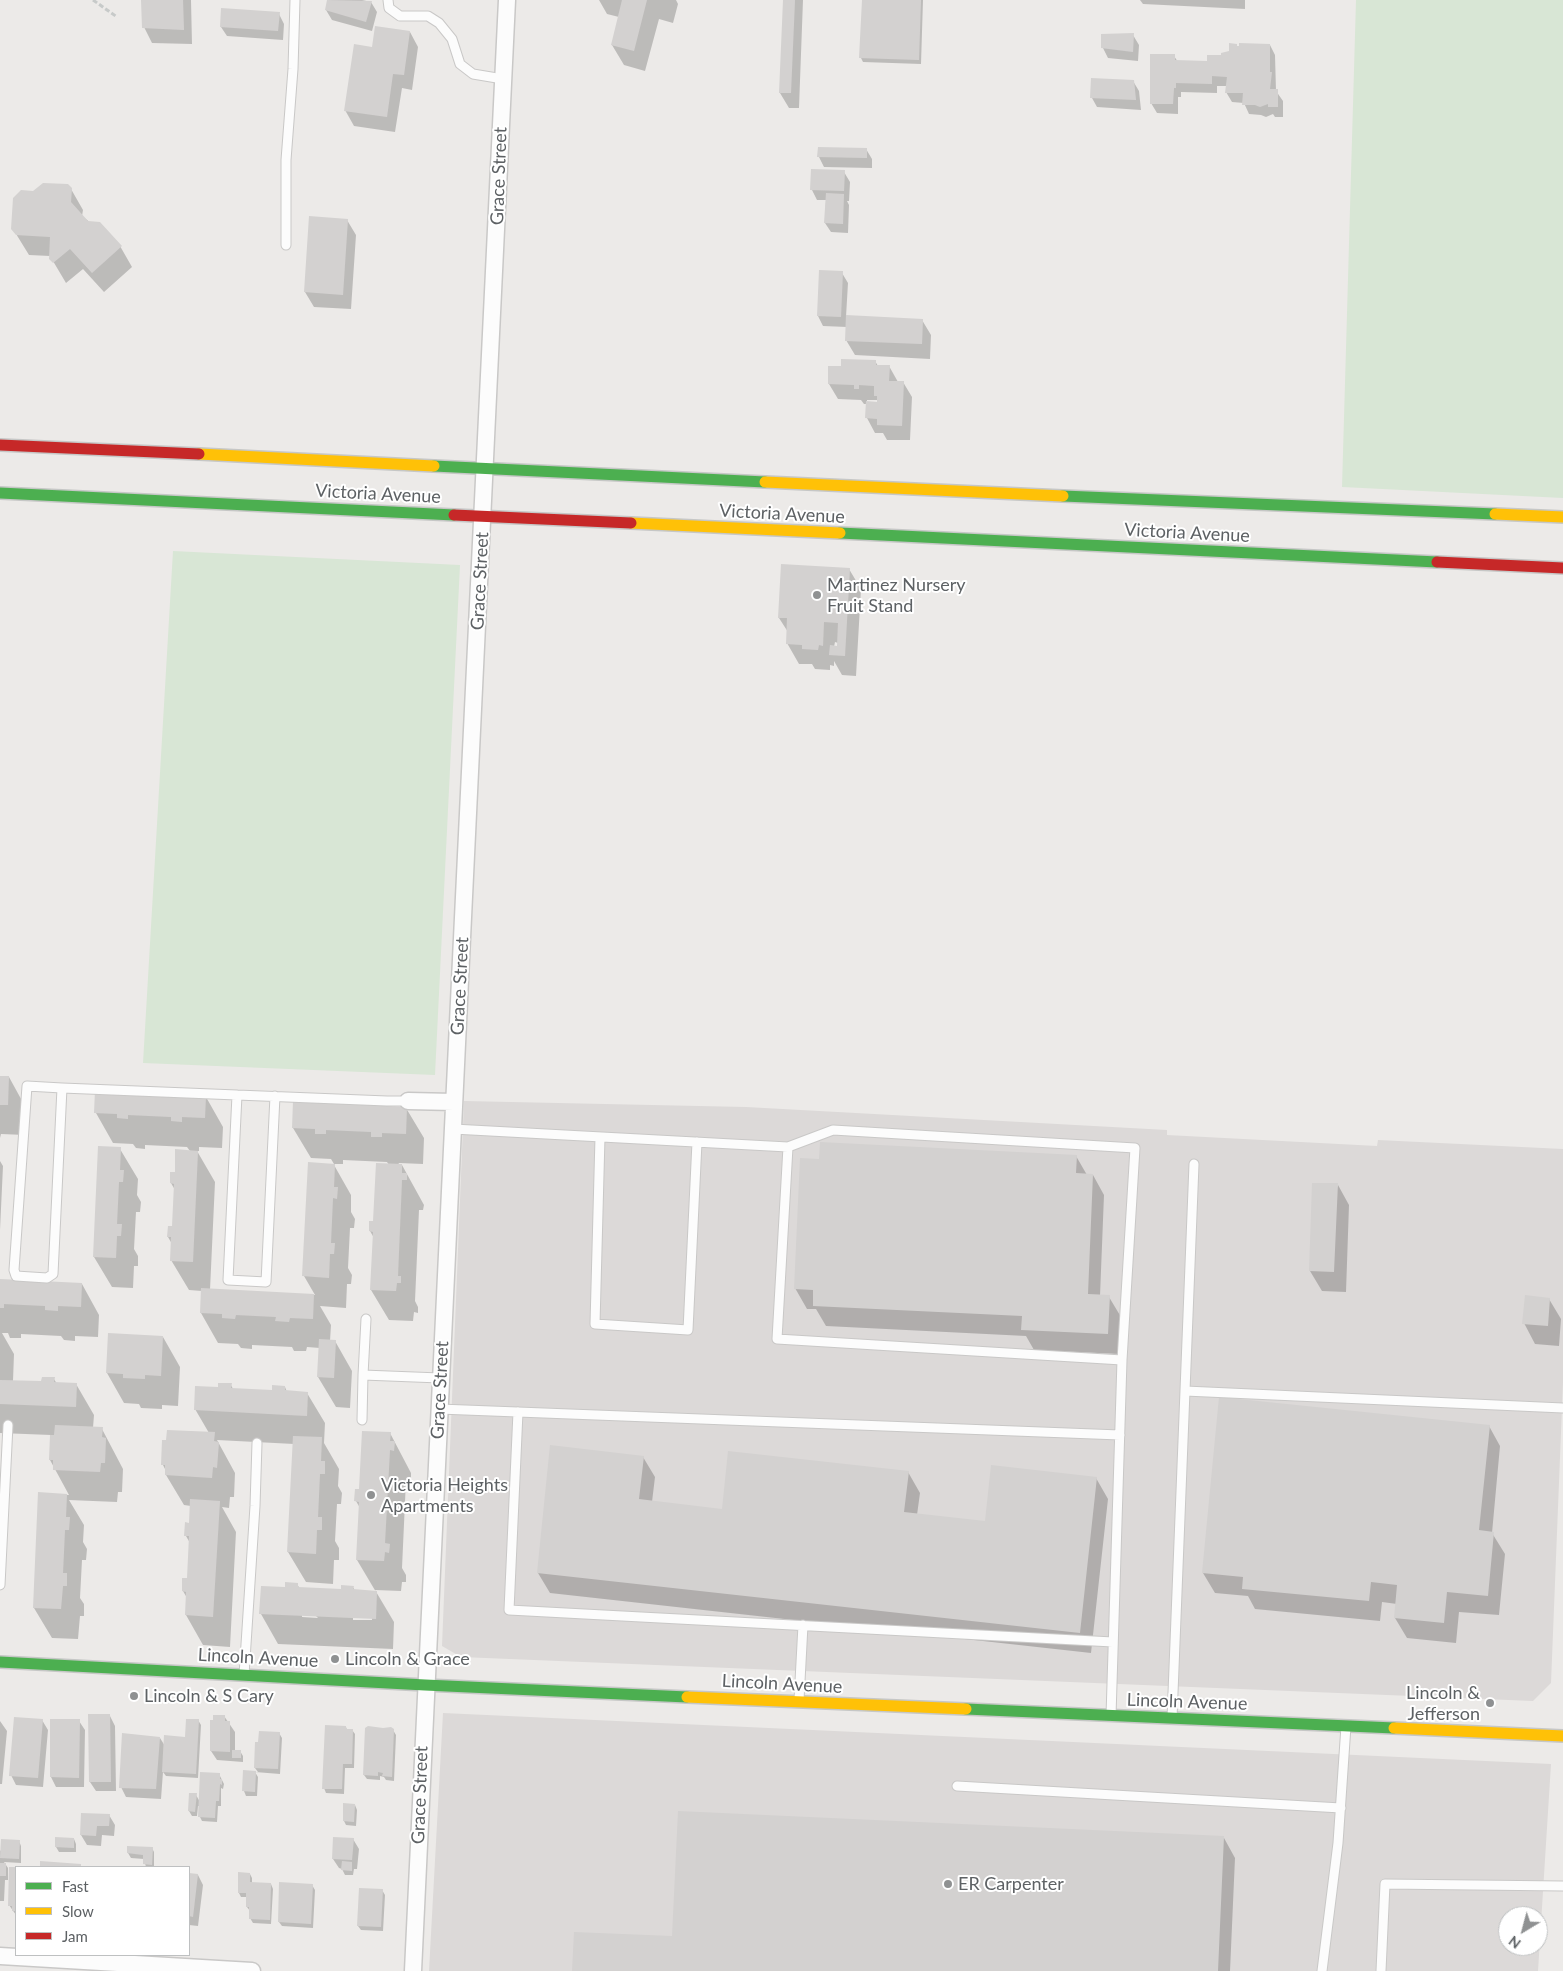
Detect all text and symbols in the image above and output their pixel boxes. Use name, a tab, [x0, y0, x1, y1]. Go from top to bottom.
street label: Grace Street	[486, 127, 512, 225]
street label: Victoria Avenue	[315, 480, 441, 508]
street label: Victoria Avenue	[719, 500, 845, 528]
street label: Victoria Avenue	[1124, 519, 1250, 547]
street label: Grace Street	[467, 531, 493, 631]
place label: Martinez Nursery Fruit Stand	[827, 574, 966, 616]
marker: Martinez Nursery Fruit Stand	[811, 589, 823, 601]
street label: Grace Street	[447, 936, 473, 1036]
street label: Grace Street	[427, 1340, 453, 1440]
place label: Victoria Heights Apartments	[381, 1474, 508, 1516]
marker: Victoria Heights Apartments	[365, 1489, 377, 1501]
street label: Lincoln Avenue	[197, 1644, 319, 1672]
place label: Lincoln & Grace	[345, 1648, 470, 1670]
marker: Lincoln & Grace	[329, 1653, 341, 1665]
street label: Lincoln Avenue	[721, 1670, 843, 1698]
place label: Lincoln & Jefferson	[1406, 1682, 1480, 1725]
place label: Lincoln & S Cary	[144, 1685, 274, 1707]
street label: Lincoln Avenue	[1126, 1689, 1248, 1715]
marker: Lincoln & S Cary	[128, 1690, 140, 1702]
marker: Lincoln & Jefferson	[1484, 1697, 1496, 1709]
street label: Grace Street	[407, 1746, 433, 1844]
legend	[15, 1866, 190, 1956]
place label: ER Carpenter	[958, 1873, 1064, 1895]
text: Fast	[62, 1877, 89, 1895]
marker: ER Carpenter	[942, 1878, 954, 1890]
text: Slow	[62, 1902, 94, 1920]
north arrow	[1498, 1906, 1548, 1956]
text: Jam	[62, 1927, 88, 1945]
text: N	[1505, 1933, 1524, 1953]

